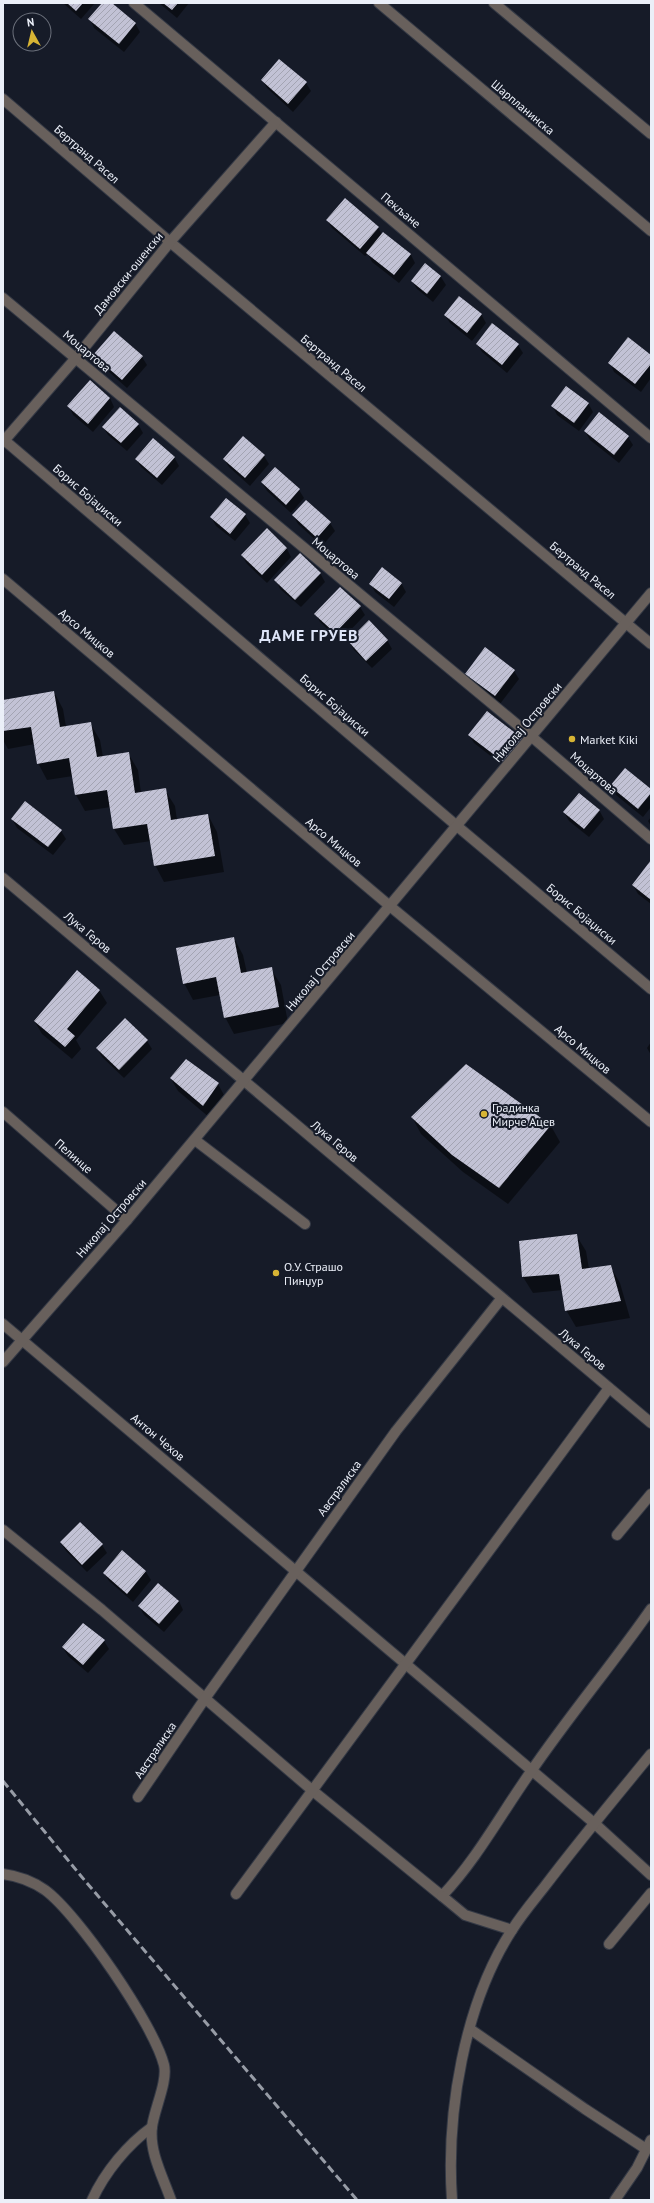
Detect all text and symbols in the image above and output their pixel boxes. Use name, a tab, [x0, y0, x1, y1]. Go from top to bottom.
north arrow	[12, 12, 52, 52]
text: N	[26, 15, 35, 30]
street label: Шарпланинска	[488, 76, 558, 138]
street label: Бертранд Расел	[51, 122, 123, 186]
street label: Пекљане	[378, 189, 424, 231]
street label: Дамовски-ошенски	[90, 229, 166, 317]
street label: Моцартова	[60, 327, 114, 375]
street label: Бертранд Расел	[298, 331, 370, 395]
street label: Борис Бојаџиски	[50, 461, 126, 529]
street label: Моцартова	[309, 534, 363, 582]
street label: Бертранд Расел	[547, 538, 619, 602]
street label: Арсо Мицков	[56, 605, 118, 661]
district label: ДАМЕ ГРУЕВ	[260, 625, 358, 645]
street label: Борис Бојаџиски	[297, 671, 373, 739]
street label: Николај Островски	[489, 679, 565, 765]
place label: Market Kiki	[580, 732, 638, 747]
marker: Market Kiki	[567, 734, 577, 744]
street label: Моцартова	[567, 748, 621, 798]
street label: Арсо Мицков	[303, 814, 365, 870]
street label: Борис Бојаџиски	[544, 880, 620, 948]
street label: Лука Геров	[61, 907, 115, 956]
street label: Николај Островски	[282, 928, 358, 1014]
street label: Арсо Мицков	[552, 1021, 614, 1077]
place label: Градинка Мирче Ацев	[492, 1100, 555, 1129]
marker: Градинка Мирче Ацев	[479, 1109, 489, 1119]
street label: Лука Геров	[308, 1116, 362, 1165]
street label: Пелинце	[52, 1135, 96, 1177]
street label: Николај Островски	[73, 1175, 149, 1261]
place label: О.У. Страшо Пинџур	[284, 1259, 343, 1288]
marker: О.У. Страшо Пинџур	[271, 1268, 281, 1278]
street label: Лука Геров	[556, 1324, 610, 1373]
street label: Антон Чехов	[128, 1410, 188, 1464]
street label: Австралиска	[314, 1457, 364, 1519]
street label: Австралиска	[131, 1719, 179, 1781]

